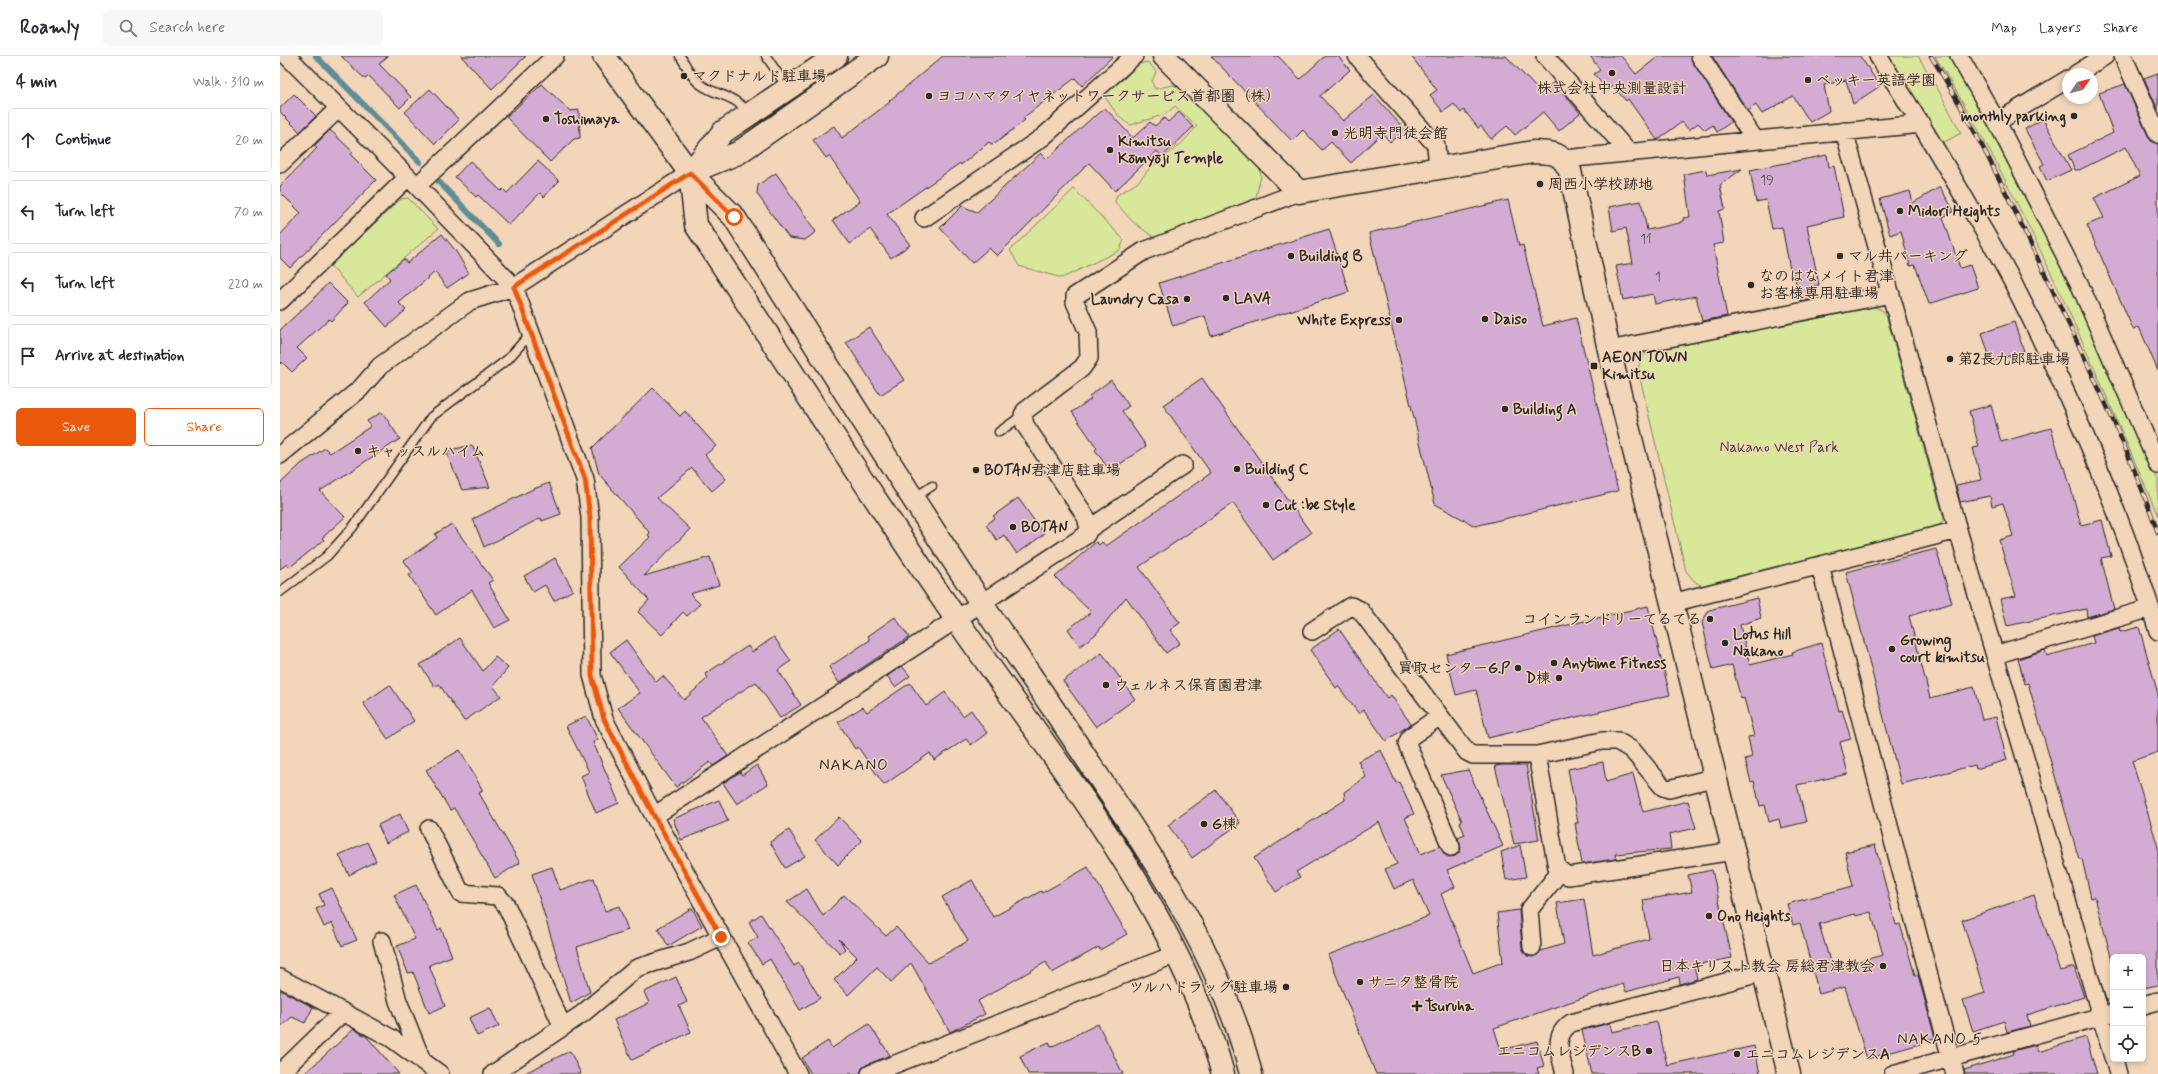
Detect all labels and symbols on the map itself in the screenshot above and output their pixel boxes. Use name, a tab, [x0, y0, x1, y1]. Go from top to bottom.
place label: マクドナルド駐車場	[692, 67, 826, 87]
marker: 株式会社中央測量設計	[1607, 68, 1617, 78]
north arrow	[2062, 68, 2098, 104]
marker: マクドナルド駐車場	[679, 71, 689, 81]
place label: ベッキー英語学園	[1816, 71, 1936, 91]
marker: ベッキー英語学園	[1803, 75, 1813, 85]
place label: 株式会社中央測量設計	[1537, 79, 1687, 99]
place label: ヨコハマタイヤネットワークサービス首都圏（株）	[937, 87, 1281, 107]
marker: ヨコハマタイヤネットワークサービス首都圏（株）	[924, 91, 934, 101]
place label: monthly parking	[1961, 107, 2066, 128]
place label: Toshimaya	[554, 110, 620, 130]
marker: monthly parking	[2069, 111, 2079, 121]
marker: Toshimaya	[541, 114, 551, 124]
place label: 光明寺門徒会館	[1343, 124, 1448, 144]
marker: 光明寺門徒会館	[1330, 128, 1340, 138]
place label: Kimitsu Kōmyōji Temple	[1118, 132, 1223, 169]
marker: Kimitsu Kōmyōji Temple	[1105, 145, 1115, 155]
house number: 19	[1760, 172, 1774, 189]
place label: 周西小学校跡地	[1548, 175, 1653, 195]
marker: 周西小学校跡地	[1535, 179, 1545, 189]
place label: Midori Heights	[1908, 202, 2000, 223]
marker: Midori Heights	[1895, 206, 1905, 216]
route start	[725, 208, 743, 226]
house number: 11	[1640, 231, 1652, 248]
place label: Building B	[1299, 247, 1363, 269]
place label: マル井パーキング	[1848, 247, 1968, 267]
marker: Building B	[1286, 251, 1296, 261]
marker: マル井パーキング	[1835, 251, 1845, 261]
place label: なのはなメイト君津 お客様専用駐車場	[1759, 267, 1894, 304]
house number: 1	[1655, 269, 1661, 286]
marker: なのはなメイト君津 お客様専用駐車場	[1746, 280, 1756, 290]
place label: LAVA	[1234, 289, 1272, 309]
place label: Laundry Casa	[1091, 290, 1179, 310]
marker: LAVA	[1221, 293, 1231, 303]
marker: Laundry Casa	[1182, 294, 1192, 304]
place label: Daiso	[1493, 310, 1527, 330]
place label: White Express	[1296, 311, 1391, 331]
marker: Daiso	[1480, 314, 1490, 324]
marker: White Express	[1394, 315, 1404, 325]
place label: AEON TOWN Kimitsu	[1602, 348, 1687, 385]
place label: 第2長九郎駐車場	[1958, 350, 2070, 370]
marker: 第2長九郎駐車場	[1945, 354, 1955, 364]
marker: AEON TOWN Kimitsu	[1589, 361, 1599, 371]
place label: Building A	[1513, 400, 1577, 422]
marker: Building A	[1500, 404, 1510, 414]
park label: Nakano West Park	[1719, 438, 1839, 458]
place label: キャッスルハイム	[366, 442, 485, 462]
marker: キャッスルハイム	[353, 446, 363, 456]
place label: Building C	[1245, 460, 1309, 482]
place label: BOTAN君津店駐車場	[984, 461, 1121, 481]
marker: Building C	[1232, 464, 1242, 474]
marker: BOTAN君津店駐車場	[971, 465, 981, 475]
place label: Cut :be Style	[1274, 496, 1356, 516]
marker: Cut :be Style	[1261, 500, 1271, 510]
place label: BOTAN	[1021, 518, 1068, 538]
marker: BOTAN	[1008, 522, 1018, 532]
place label: コインランドリーてるてる	[1522, 610, 1702, 630]
marker: コインランドリーてるてる	[1705, 614, 1715, 624]
place label: Lotus Hill Nakano	[1733, 625, 1792, 662]
place label: Growing court kimitsu	[1900, 631, 1985, 668]
marker: Lotus Hill Nakano	[1720, 638, 1730, 648]
marker: Growing court kimitsu	[1887, 644, 1897, 654]
place label: Anytime Fitness	[1562, 654, 1666, 674]
marker: Anytime Fitness	[1549, 658, 1559, 668]
place label: 買取センターG.P	[1398, 659, 1511, 679]
marker: 買取センターG.P	[1513, 663, 1523, 673]
place label: D棟	[1526, 669, 1551, 689]
marker: D棟	[1554, 673, 1564, 683]
place label: ウェルネス保育園君津	[1114, 676, 1263, 696]
marker: ウェルネス保育園君津	[1101, 680, 1111, 690]
district label: NAKANO	[819, 755, 889, 776]
place label: G棟	[1212, 815, 1237, 835]
marker: G棟	[1199, 819, 1209, 829]
place label: Ono Heights	[1717, 907, 1791, 928]
marker: Ono Heights	[1704, 911, 1714, 921]
route end	[712, 928, 730, 946]
place label: 日本キリスト教会 房総君津教会	[1660, 957, 1875, 977]
marker: 日本キリスト教会 房総君津教会	[1878, 961, 1888, 971]
place label: サニタ整骨院	[1368, 973, 1458, 993]
marker: サニタ整骨院	[1355, 977, 1365, 987]
place label: ツルハドラッグ駐車場	[1129, 978, 1278, 998]
marker: ツルハドラッグ駐車場	[1281, 982, 1291, 992]
place label: Tsuruha	[1425, 997, 1475, 1017]
marker: Tsuruha	[1412, 1001, 1422, 1011]
district label: NAKANO 5	[1897, 1029, 1983, 1050]
place label: エニコムレジデンスB	[1497, 1042, 1642, 1062]
place label: エニコムレジデンスA	[1745, 1045, 1890, 1065]
marker: エニコムレジデンスB	[1644, 1046, 1654, 1056]
marker: エニコムレジデンスA	[1732, 1049, 1742, 1059]

